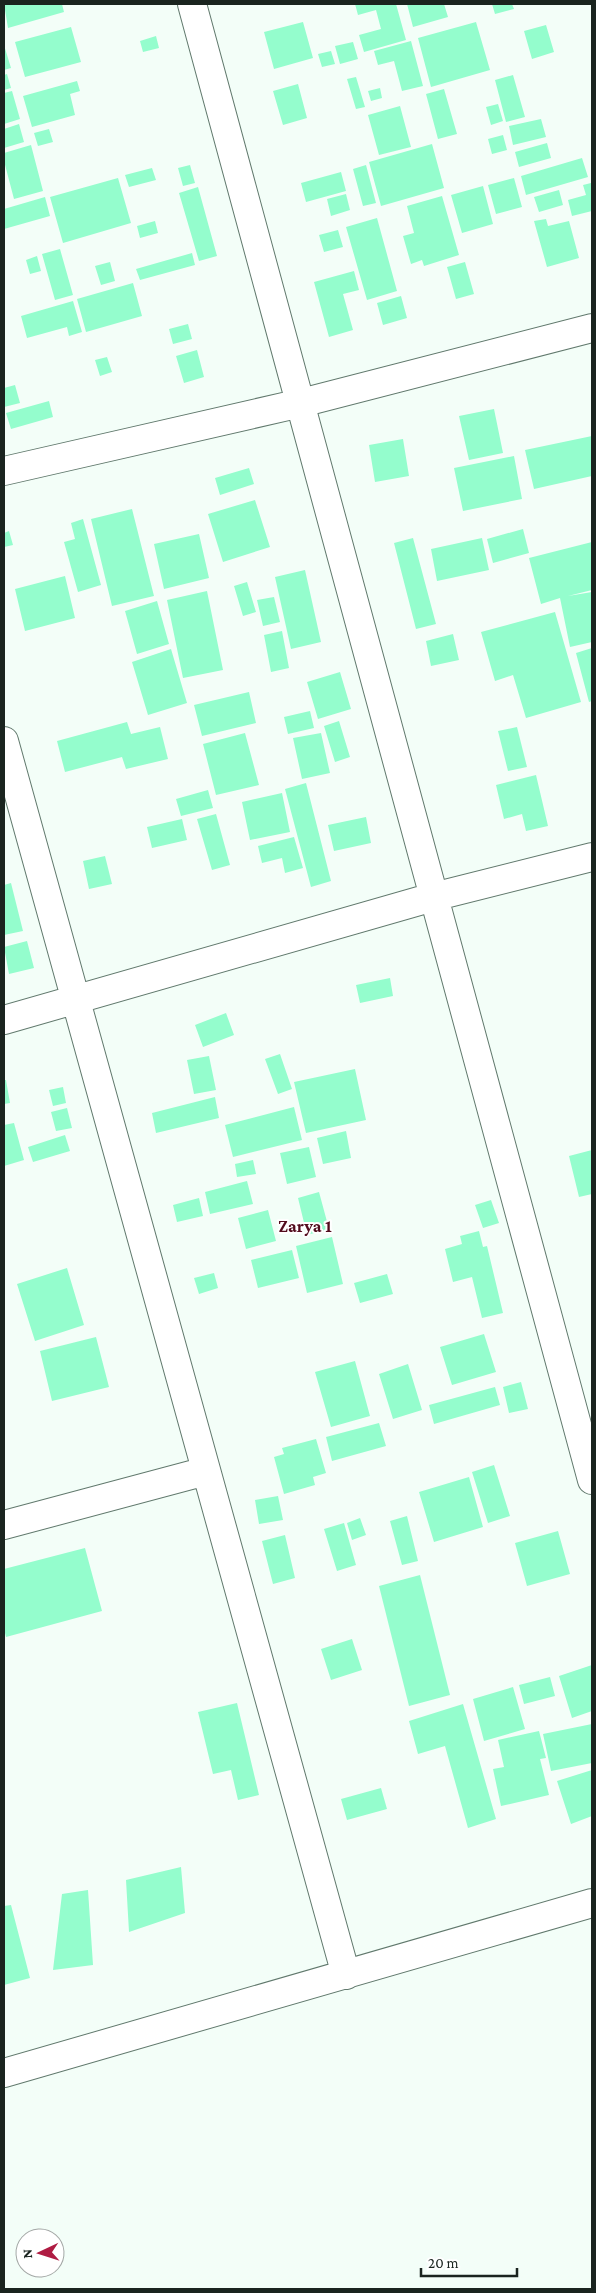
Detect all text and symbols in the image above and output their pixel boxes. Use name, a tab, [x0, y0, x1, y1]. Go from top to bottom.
district label: Zarya 1	[278, 1216, 332, 1236]
north arrow	[15, 2228, 65, 2278]
scale bar	[421, 2246, 517, 2278]
text: N	[19, 2248, 35, 2259]
text: 20 m	[428, 2255, 459, 2271]

